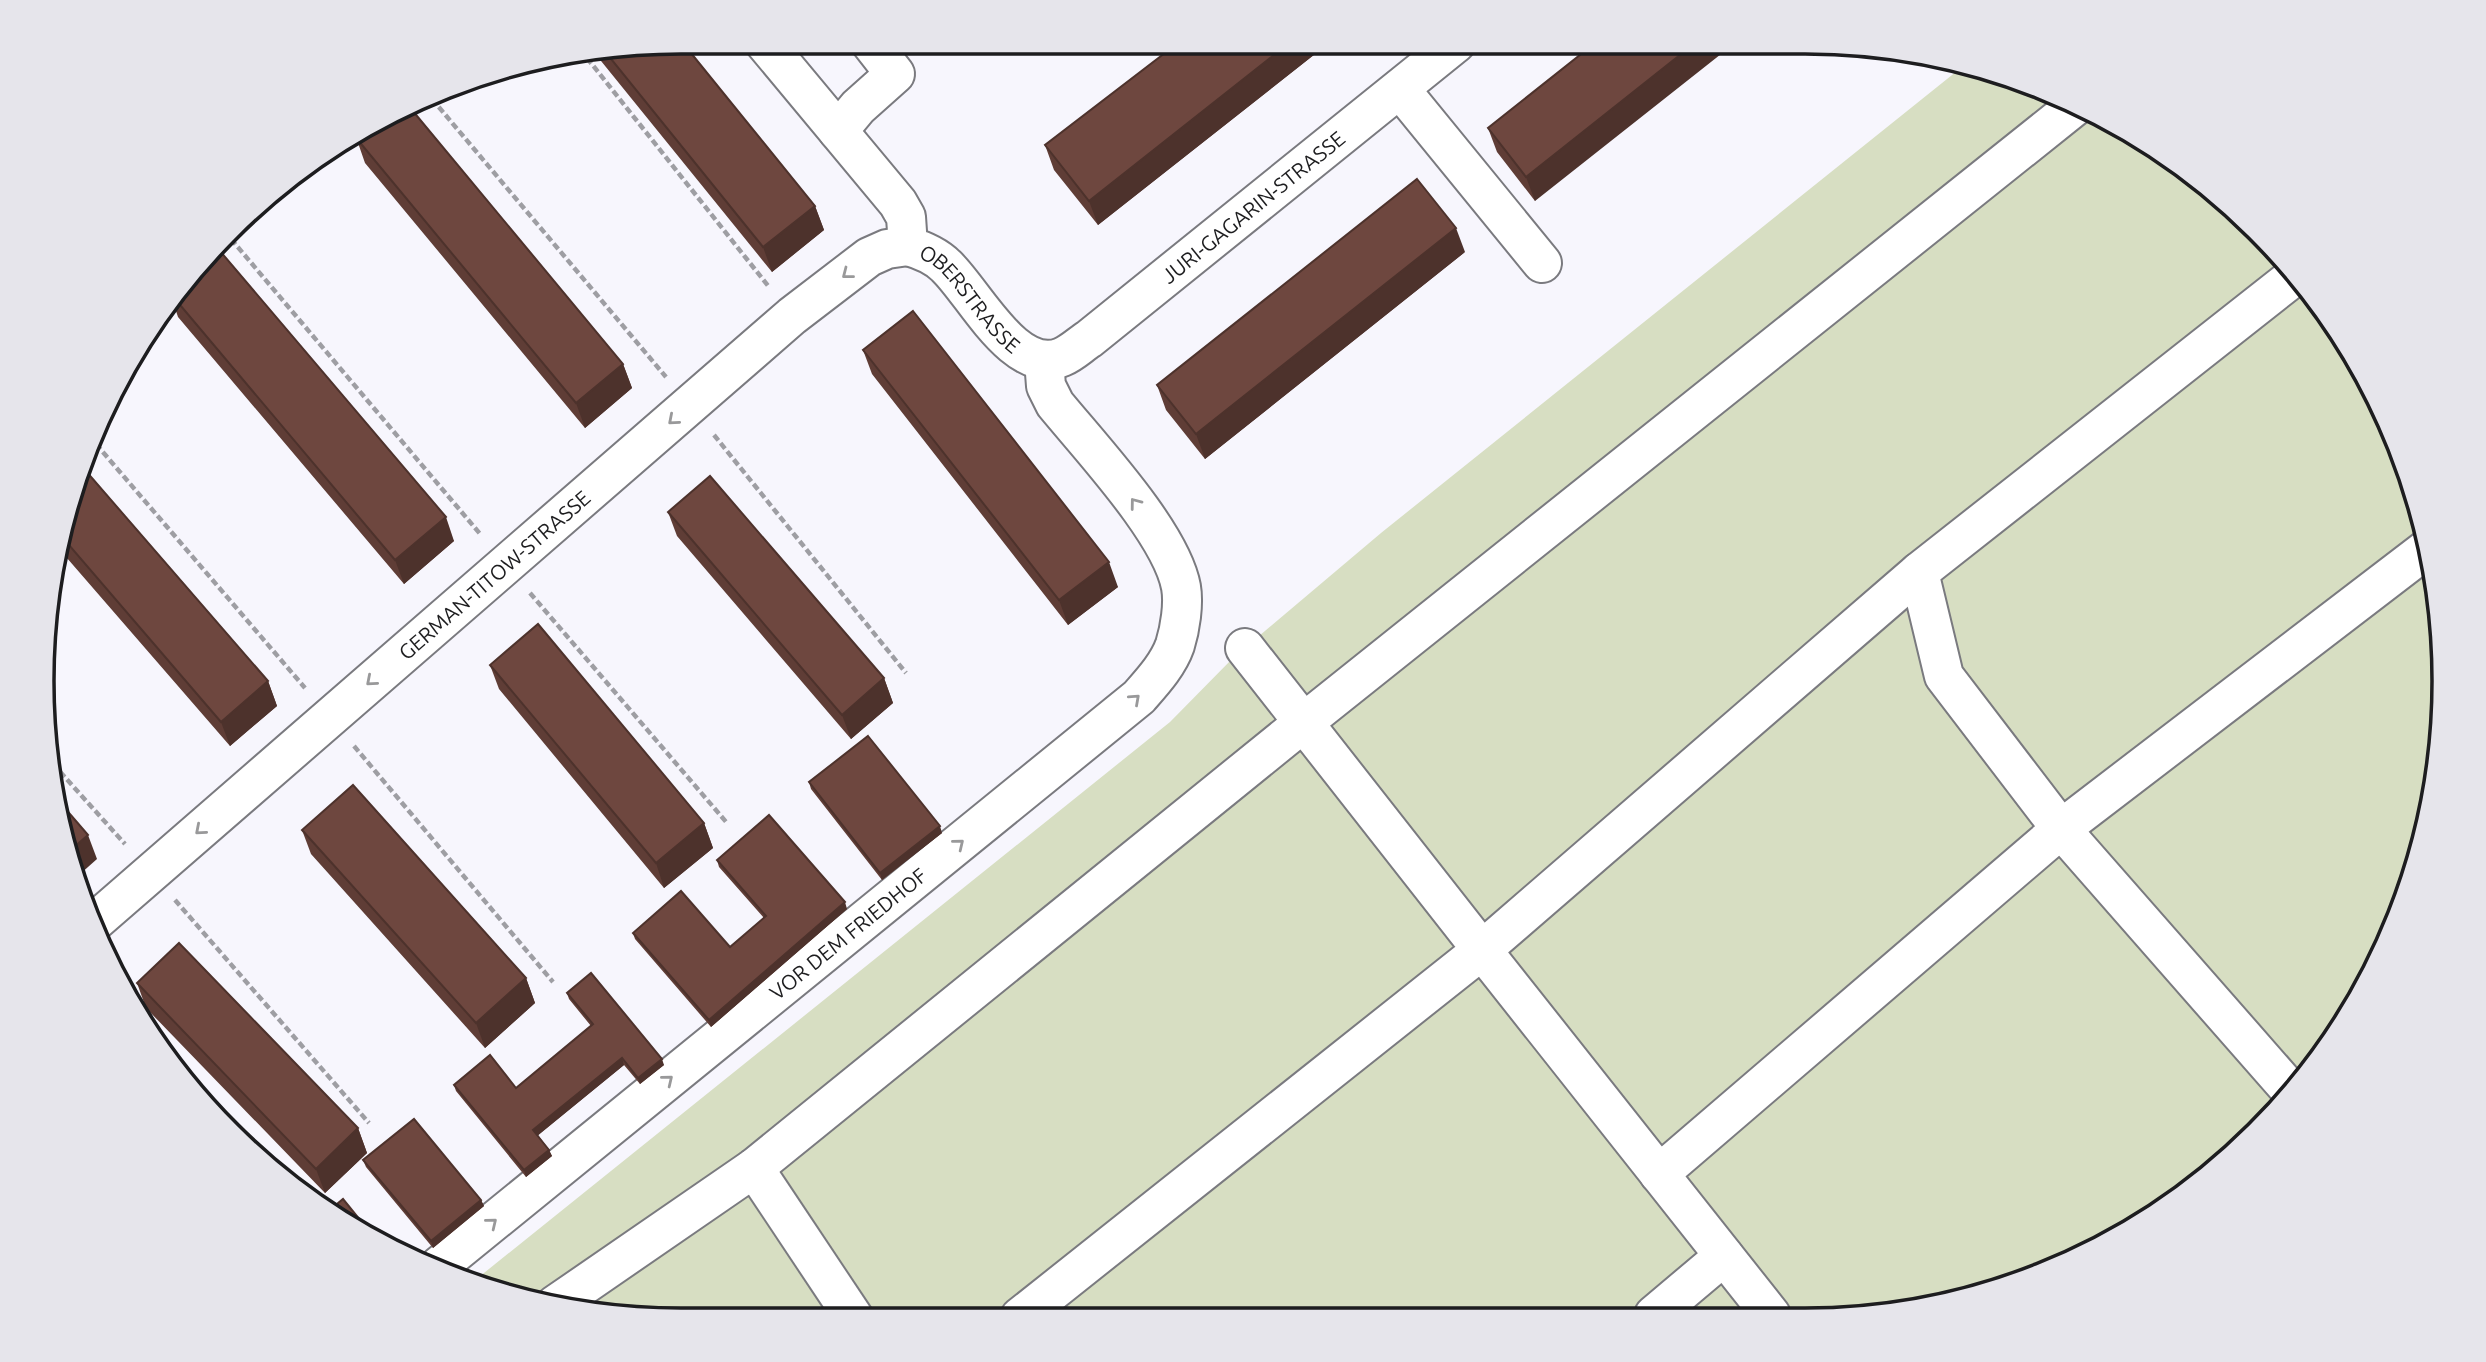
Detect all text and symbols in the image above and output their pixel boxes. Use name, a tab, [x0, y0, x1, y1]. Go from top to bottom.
street label: JURI-GAGARIN-STRASSE	[1157, 126, 1349, 288]
street label: OBERSTRASSE	[916, 239, 1025, 358]
one-way arrow	[843, 265, 855, 278]
one-way arrow	[668, 412, 681, 424]
street label: GERMAN-TITOW-STRASSE	[394, 485, 595, 664]
one-way arrow	[1130, 498, 1143, 510]
one-way arrow	[367, 673, 380, 685]
one-way arrow	[1127, 695, 1140, 708]
one-way arrow	[195, 822, 208, 834]
one-way arrow	[951, 839, 963, 852]
street label: VOR DEM FRIEDHOF	[765, 863, 931, 1004]
one-way arrow	[660, 1076, 673, 1088]
one-way arrow	[484, 1219, 496, 1232]

